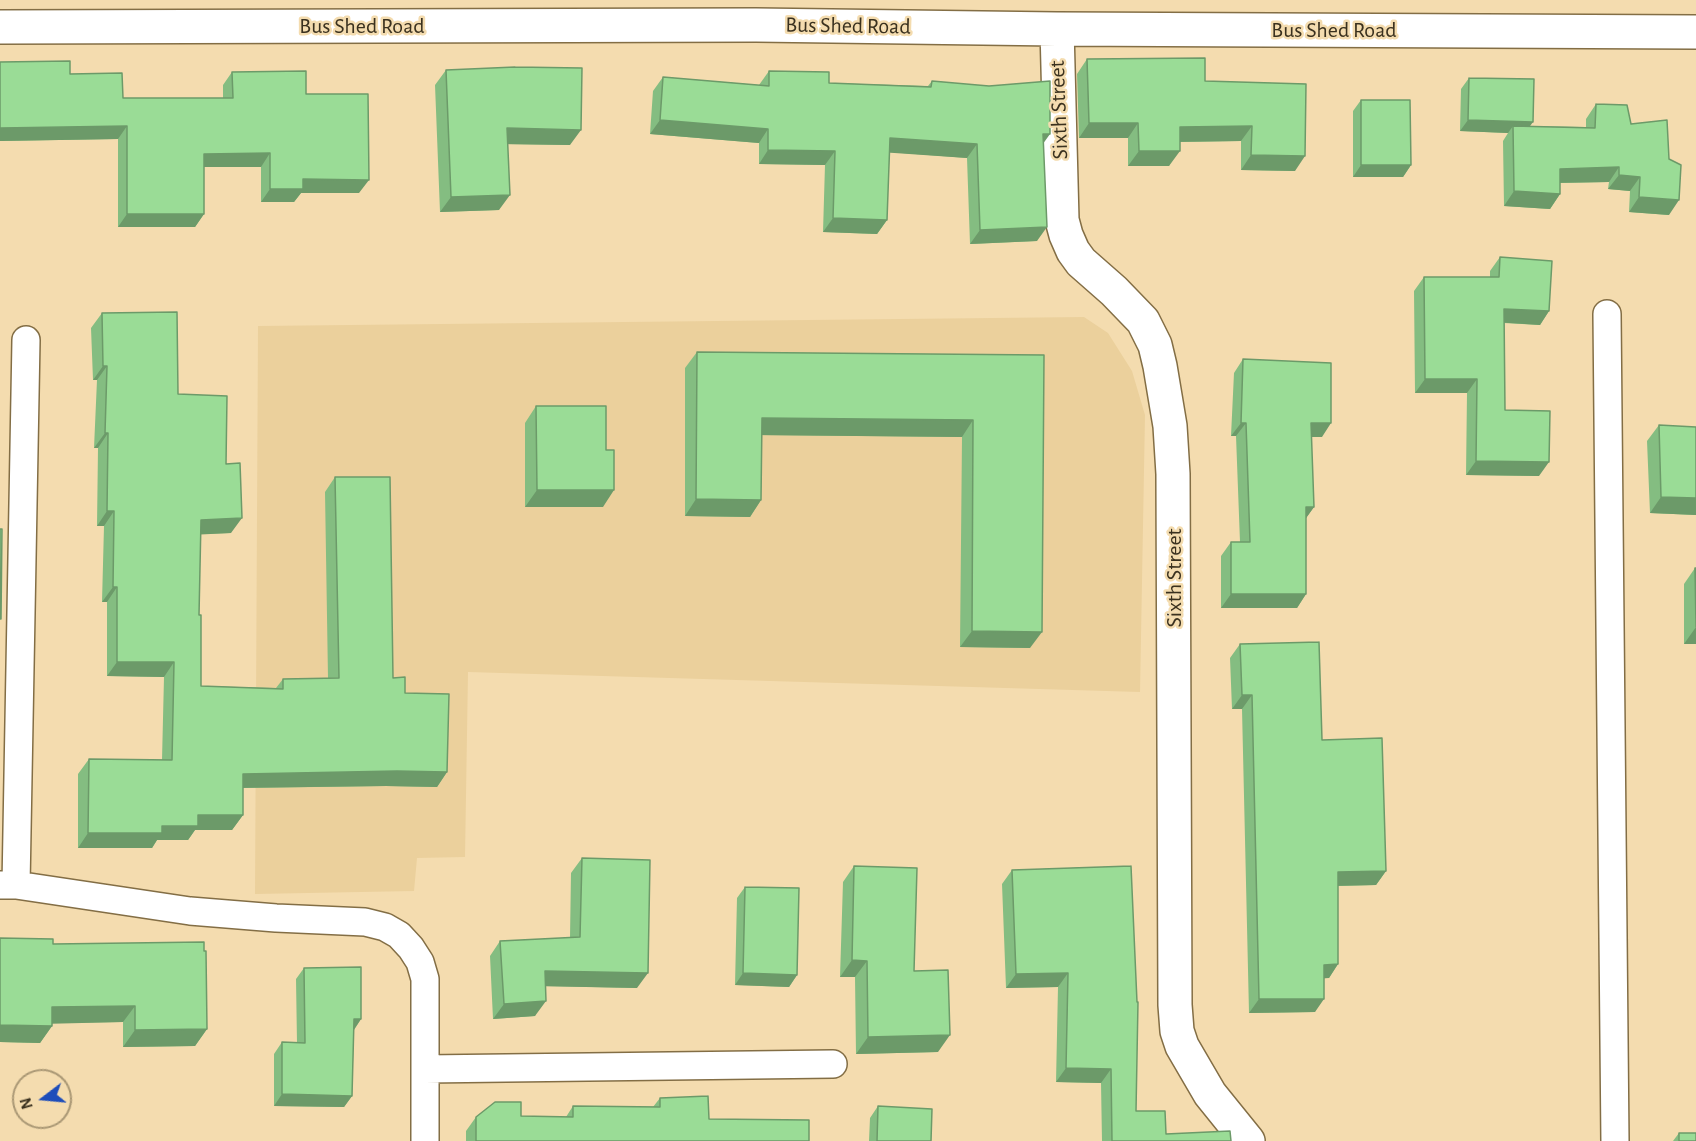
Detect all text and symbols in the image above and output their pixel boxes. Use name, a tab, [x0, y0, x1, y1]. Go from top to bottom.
street label: Bus Shed Road	[785, 12, 911, 40]
street label: Bus Shed Road	[299, 13, 425, 39]
street label: Bus Shed Road	[1271, 17, 1397, 43]
street label: Sixth Street	[1044, 60, 1074, 160]
street label: Sixth Street	[1161, 528, 1187, 628]
north arrow	[12, 1069, 72, 1129]
text: N	[17, 1096, 36, 1111]

